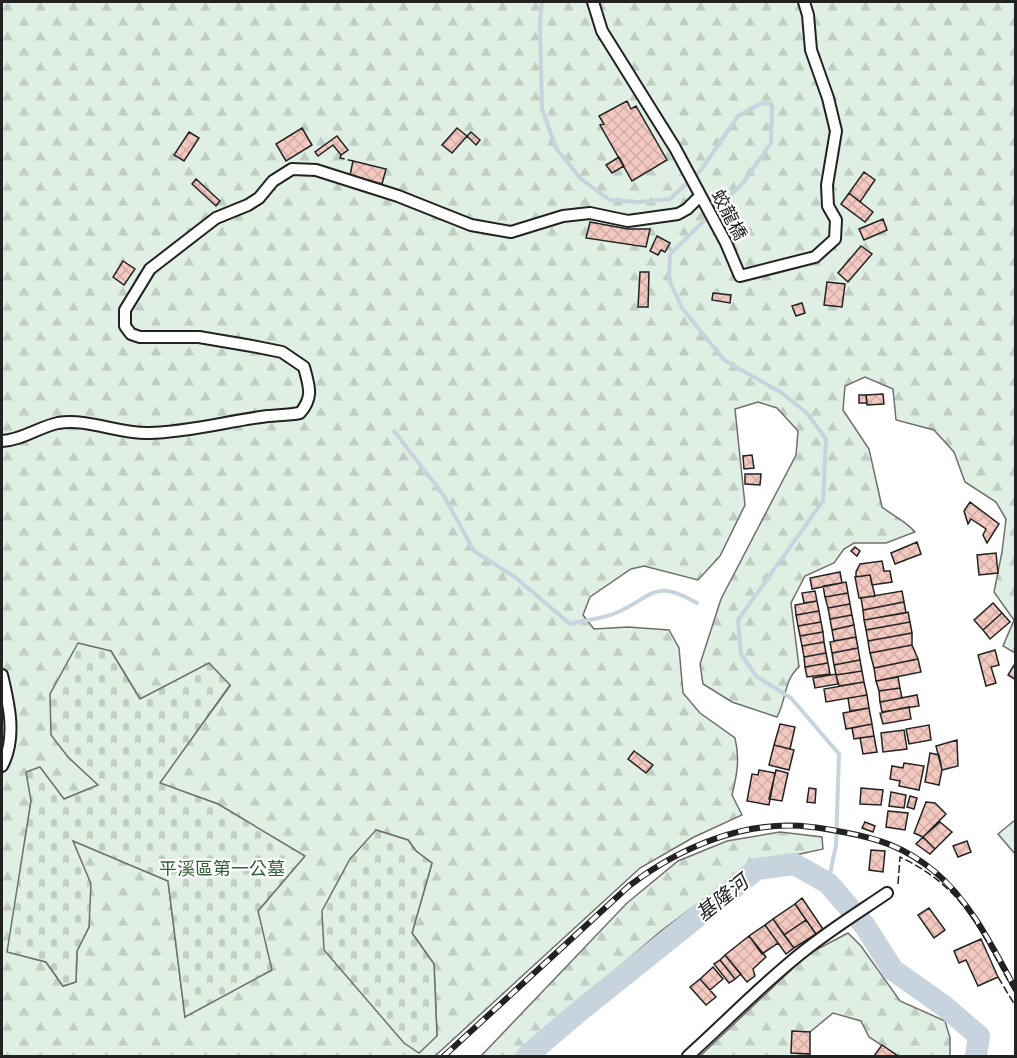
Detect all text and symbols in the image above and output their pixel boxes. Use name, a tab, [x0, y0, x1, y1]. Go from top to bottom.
street label: 蛟龍橋	[707, 186, 752, 244]
park label: 平溪區第一公墓	[159, 857, 285, 880]
water label: 基隆河	[691, 867, 757, 927]

